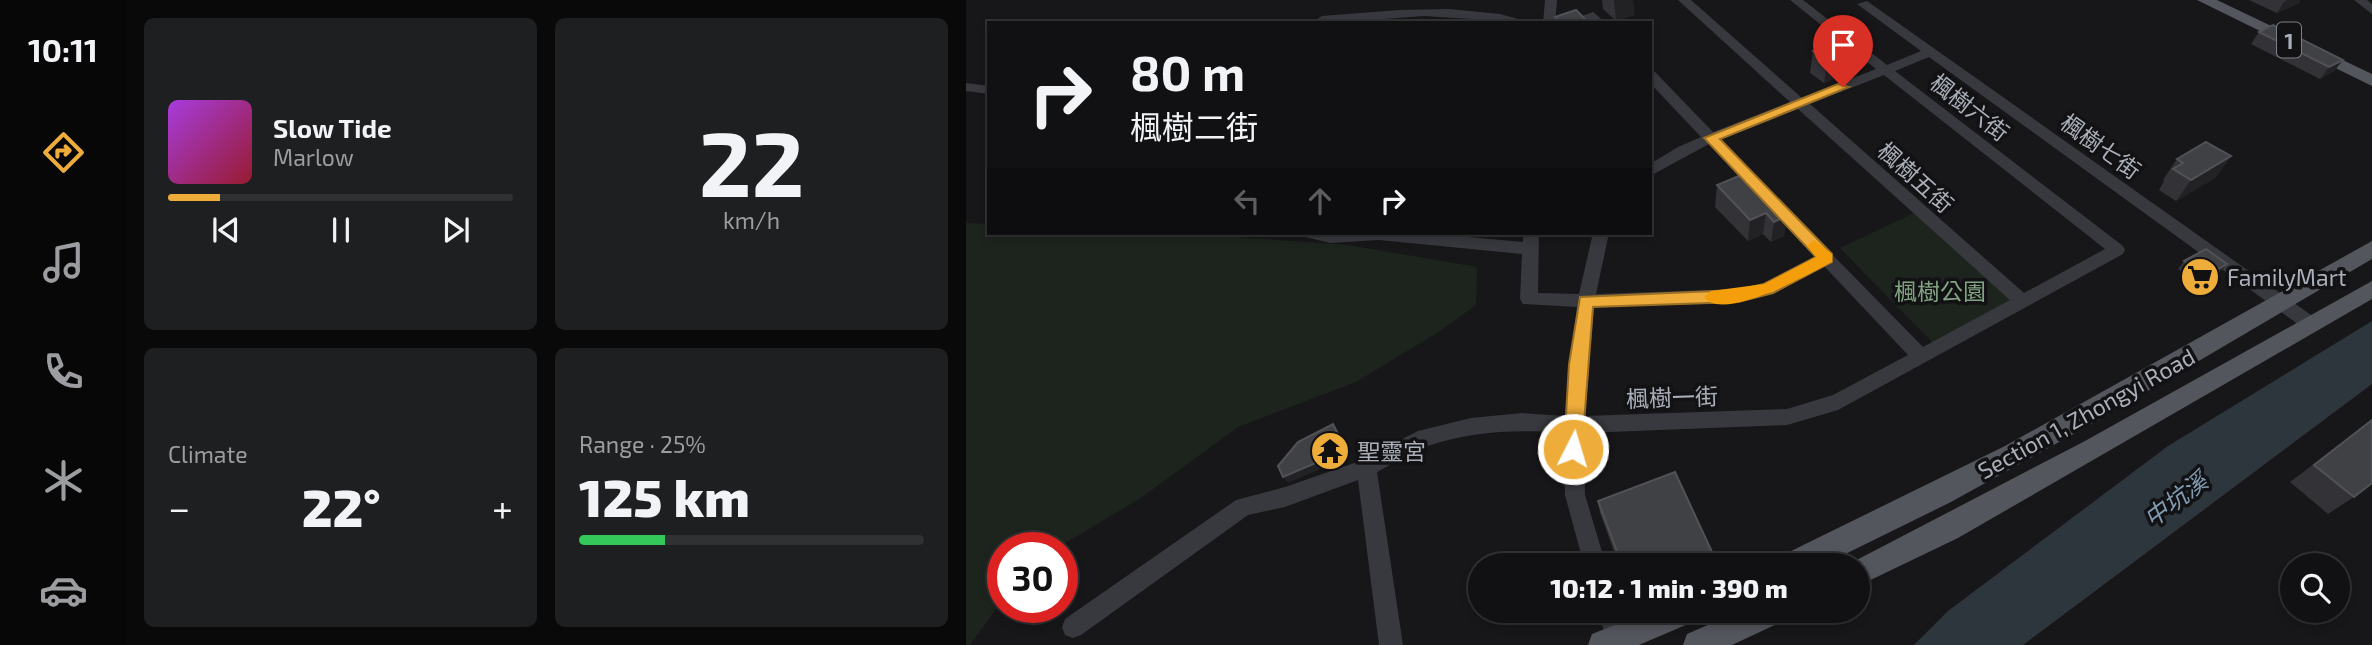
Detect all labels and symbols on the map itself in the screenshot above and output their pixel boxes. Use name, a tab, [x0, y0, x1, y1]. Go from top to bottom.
pin	[1813, 15, 1873, 87]
road number: 1	[2277, 22, 2301, 58]
street label: 楓樹六街	[1925, 68, 2015, 146]
street label: 楓樹七街	[2056, 108, 2146, 184]
street label: 楓樹五街	[1872, 136, 1960, 218]
supermarket icon: FamilyMart	[2179, 256, 2221, 298]
place label: FamilyMart	[2227, 263, 2347, 291]
park label: 楓樹公園	[1894, 277, 1986, 305]
street label: Section 1, Zhongyi Road	[1973, 342, 2199, 484]
street label: 楓樹一街	[1626, 381, 1718, 413]
position arrow	[1536, 412, 1610, 486]
temple icon: 聖靈宮	[1309, 430, 1351, 472]
place label: 聖靈宮	[1357, 437, 1426, 465]
water label: 中坑溪	[2138, 464, 2215, 532]
speed limit sign: 30	[987, 532, 1078, 623]

